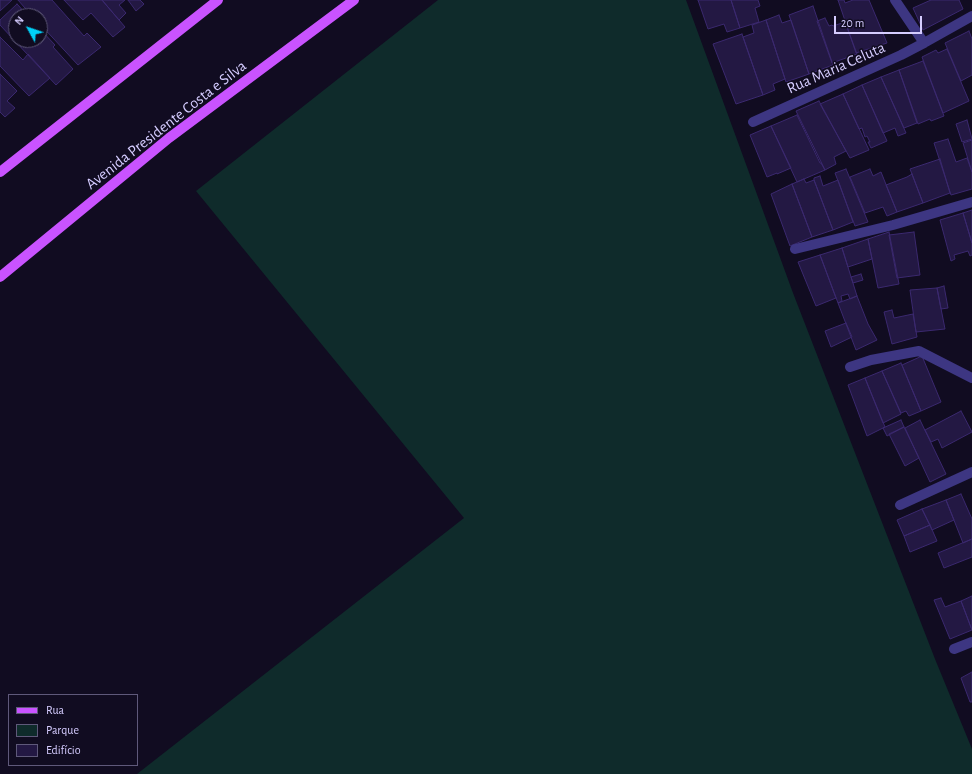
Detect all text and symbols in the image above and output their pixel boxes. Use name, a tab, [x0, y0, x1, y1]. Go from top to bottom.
north arrow	[8, 8, 48, 48]
scale bar	[836, 8, 924, 34]
text: N	[13, 14, 26, 27]
text: 20 m	[841, 17, 864, 29]
street label: Rua Maria Celuta	[784, 38, 888, 98]
street label: Avenida Presidente Costa e Silva	[82, 56, 250, 194]
legend	[8, 694, 138, 766]
text: Rua	[46, 704, 64, 716]
text: Parque	[46, 724, 79, 736]
text: Edifício	[46, 744, 81, 756]

